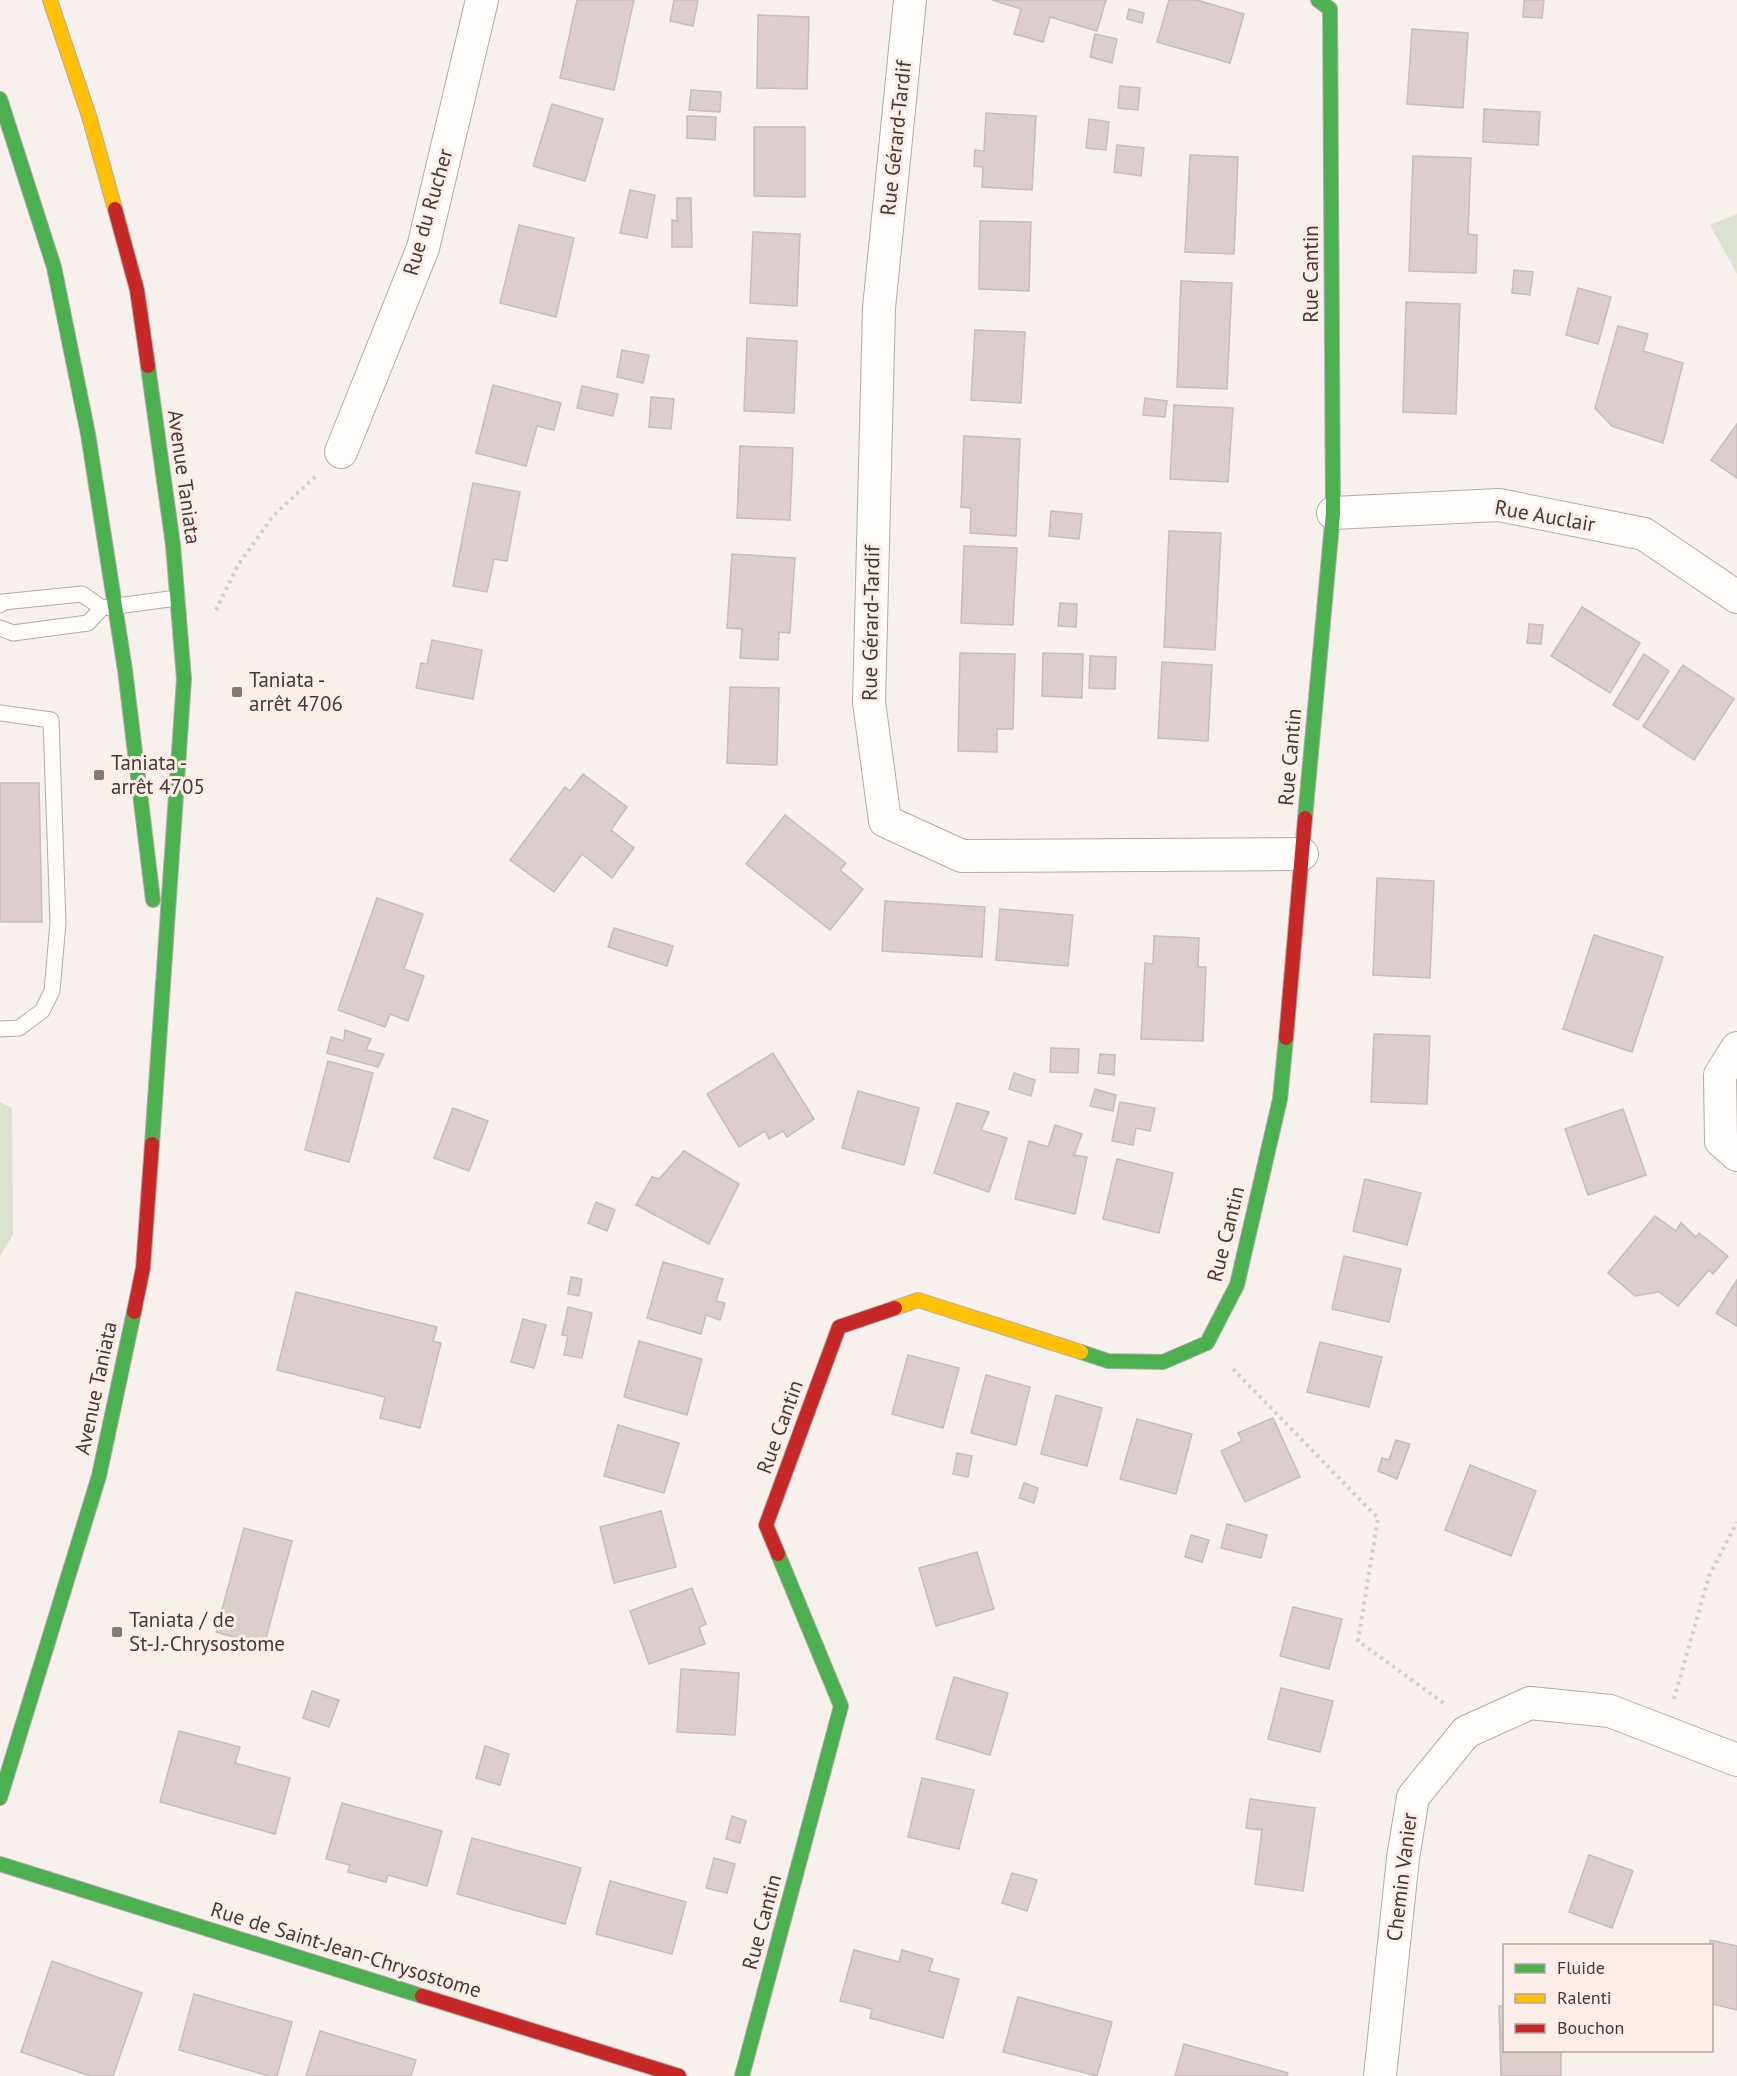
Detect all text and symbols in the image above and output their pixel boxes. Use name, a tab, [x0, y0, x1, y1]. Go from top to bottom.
street label: Rue Gérard-Tardif	[874, 58, 917, 217]
street label: Rue du Rucher	[397, 145, 458, 278]
street label: Rue Cantin	[1297, 225, 1324, 323]
street label: Avenue Taniata	[162, 408, 207, 546]
street label: Rue Auclair	[1493, 493, 1597, 538]
street label: Rue Gérard-Tardif	[856, 544, 885, 701]
place label: Taniata - arrêt 4706	[249, 666, 343, 717]
marker: Taniata - arrêt 4706	[230, 685, 244, 699]
street label: Rue Cantin	[1272, 707, 1307, 807]
place label: Taniata - arrêt 4705	[111, 749, 205, 800]
marker: Taniata - arrêt 4705	[92, 768, 106, 782]
street label: Rue Cantin	[1201, 1183, 1250, 1285]
street label: Avenue Taniata	[68, 1319, 123, 1457]
street label: Rue Cantin	[750, 1376, 809, 1477]
place label: Taniata / de St-J.-Chrysostome	[129, 1606, 285, 1657]
marker: Taniata / de St-J.-Chrysostome	[110, 1625, 124, 1639]
street label: Chemin Vanier	[1380, 1811, 1423, 1943]
street label: Rue Cantin	[736, 1871, 787, 1973]
street label: Rue de Saint-Jean-Chrysostome	[208, 1895, 485, 2004]
legend	[1503, 1944, 1713, 2052]
text: Fluide	[1557, 1956, 1605, 1979]
text: Ralenti	[1557, 1986, 1612, 2009]
text: Bouchon	[1557, 2016, 1624, 2039]

